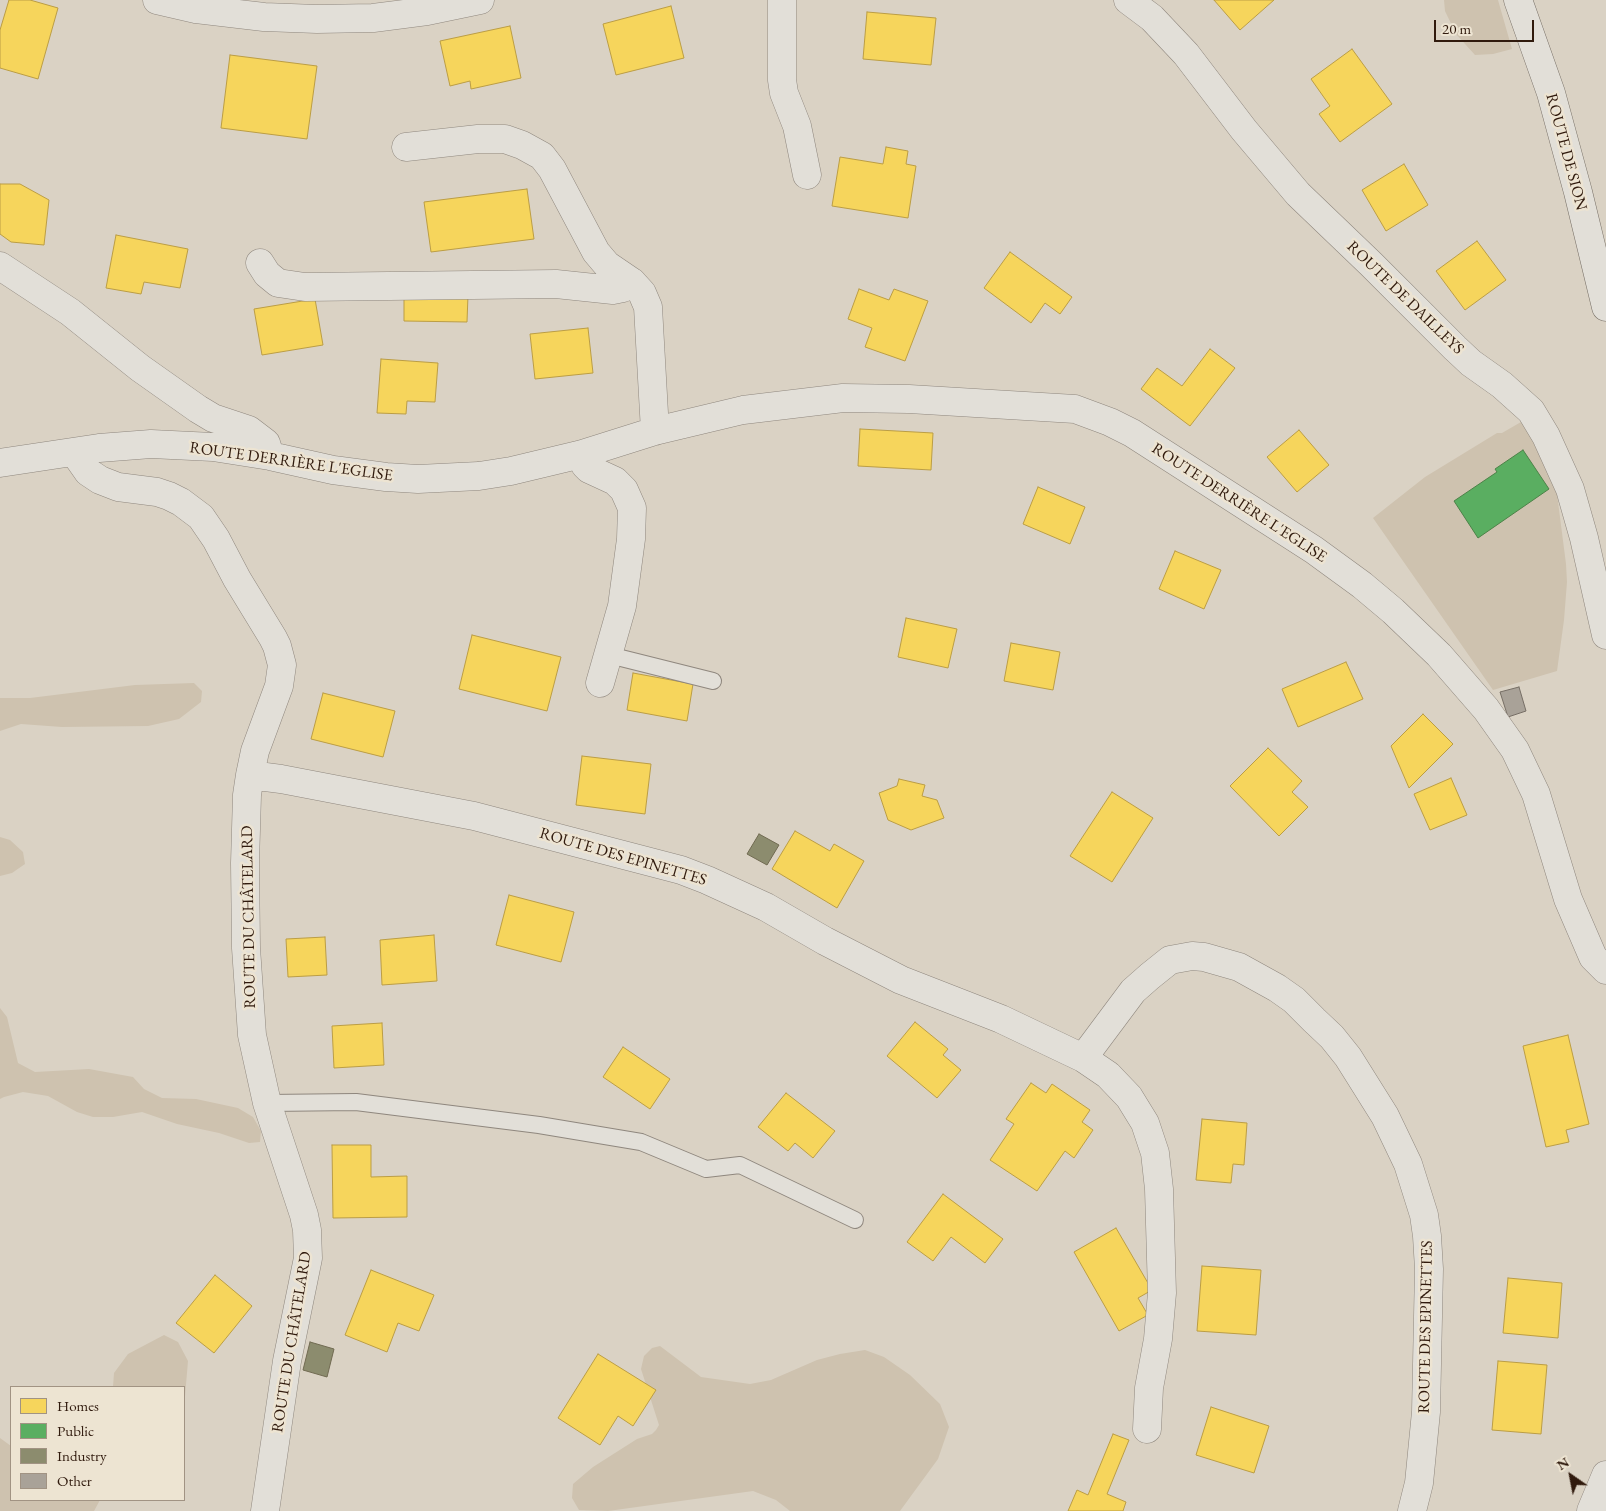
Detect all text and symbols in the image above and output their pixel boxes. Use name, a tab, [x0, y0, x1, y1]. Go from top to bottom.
scale bar	[1436, 10, 1536, 42]
text: 20 m	[1442, 19, 1471, 38]
street label: ROUTE DE SION	[1541, 91, 1591, 213]
street label: ROUTE DE DAILLEYS	[1343, 237, 1467, 359]
street label: ROUTE DERRIÈRE L'EGLISE	[188, 438, 394, 486]
street label: ROUTE DERRIÈRE L'EGLISE	[1148, 439, 1330, 567]
street label: ROUTE DES EPINETTES	[537, 824, 709, 890]
street label: ROUTE DU CHÂTELARD	[238, 825, 260, 1009]
street label: ROUTE DES EPINETTES	[1415, 1240, 1437, 1414]
street label: ROUTE DU CHÂTELARD	[268, 1250, 316, 1434]
legend	[10, 1386, 185, 1501]
text: Homes	[57, 1396, 99, 1415]
text: Public	[57, 1421, 94, 1440]
text: Industry	[57, 1446, 107, 1465]
north arrow	[1546, 1451, 1596, 1501]
text: N	[1553, 1453, 1572, 1474]
text: Other	[57, 1471, 92, 1490]

